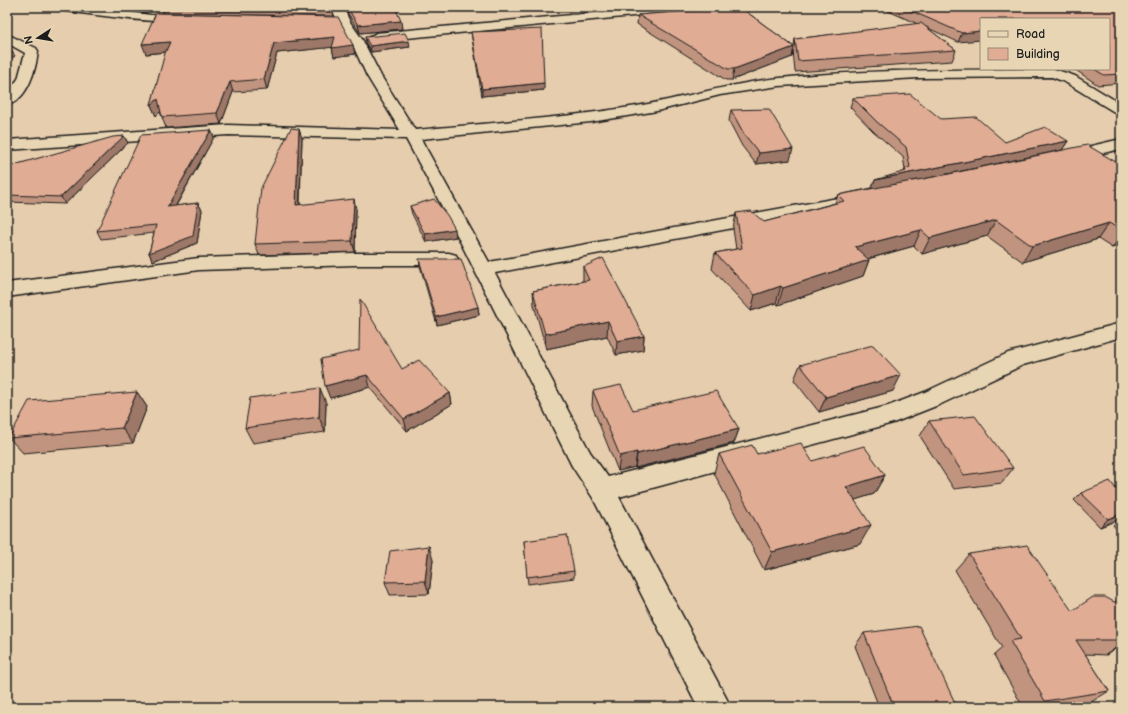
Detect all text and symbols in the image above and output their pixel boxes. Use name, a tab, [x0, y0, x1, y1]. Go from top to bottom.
north arrow	[18, 18, 58, 58]
legend	[980, 18, 1110, 70]
text: Road	[1016, 27, 1045, 42]
text: N	[21, 35, 36, 45]
text: Building	[1016, 47, 1060, 62]

